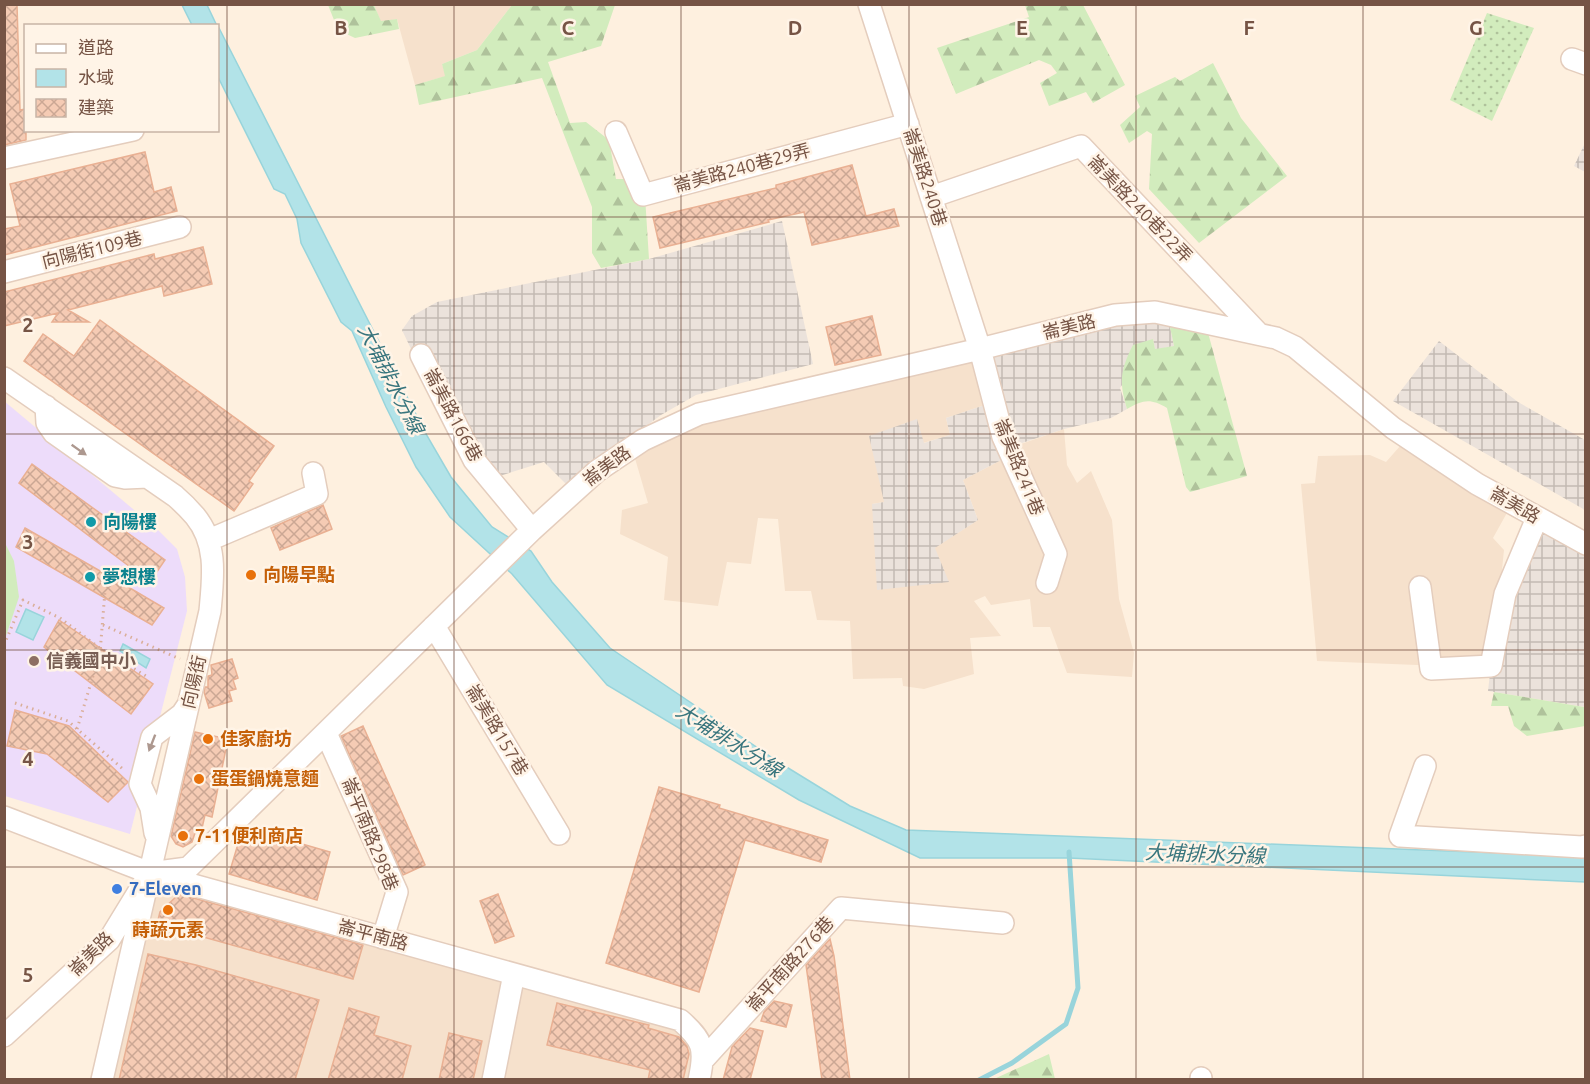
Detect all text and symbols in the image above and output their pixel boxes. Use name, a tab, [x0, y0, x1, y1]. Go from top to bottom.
text: B	[334, 16, 348, 39]
text: C	[562, 16, 575, 39]
text: D	[788, 16, 802, 39]
text: E	[1016, 16, 1028, 39]
text: F	[1243, 16, 1255, 39]
text: G	[1469, 16, 1483, 39]
legend	[24, 24, 219, 132]
text: 道路	[78, 37, 114, 57]
text: 水域	[78, 67, 114, 87]
text: 建築	[78, 97, 114, 117]
street label: 崙美路240巷	[901, 125, 951, 229]
street label: 崙美路240巷29弄	[671, 139, 812, 195]
street label: 崙美路240巷22弄	[1085, 151, 1197, 266]
street label: 向陽街109巷	[40, 227, 144, 271]
street label: 崙美路	[1040, 310, 1097, 342]
text: 2	[22, 313, 34, 336]
water label: 大埔排水分線	[354, 320, 430, 439]
street label: 崙美路166巷	[421, 365, 487, 464]
street label: 崙美路241巷	[991, 415, 1048, 518]
street label: 崙美路	[579, 441, 634, 489]
one-way arrow	[70, 444, 86, 456]
street label: 崙美路	[1487, 482, 1544, 526]
place label: 向陽樓	[103, 511, 157, 531]
marker: 向陽樓	[84, 515, 98, 529]
text: 3	[22, 530, 34, 553]
place label: 向陽早點	[263, 564, 335, 584]
place label: 夢想樓	[102, 566, 156, 586]
marker: 向陽早點	[244, 568, 258, 582]
marker: 夢想樓	[83, 570, 97, 584]
place label: 信義國中小	[46, 650, 136, 670]
street label: 向陽街	[177, 653, 209, 710]
marker: 信義國中小	[27, 654, 41, 668]
street label: 崙美路157巷	[463, 680, 533, 779]
water label: 大埔排水分線	[672, 698, 788, 782]
place label: 佳家廚坊	[220, 728, 292, 748]
marker: 佳家廚坊	[201, 732, 215, 746]
one-way arrow	[146, 735, 156, 753]
text: 4	[22, 747, 34, 770]
place label: 蛋蛋鍋燒意麵	[211, 768, 319, 788]
marker: 蛋蛋鍋燒意麵	[192, 772, 206, 786]
street label: 崙平南路298巷	[339, 774, 403, 893]
place label: 7-11便利商店	[195, 825, 303, 845]
marker: 7-11便利商店	[176, 829, 190, 843]
water label: 大埔排水分線	[1145, 840, 1267, 867]
place label: 7-Eleven	[129, 878, 202, 898]
marker: 7-Eleven	[110, 882, 124, 896]
marker: 蒔蔬元素	[161, 903, 175, 917]
street label: 崙平南路276巷	[742, 912, 837, 1015]
street label: 崙平南路	[336, 915, 411, 953]
place label: 蒔蔬元素	[132, 919, 204, 939]
street label: 崙美路	[64, 927, 116, 979]
text: 5	[22, 963, 34, 986]

